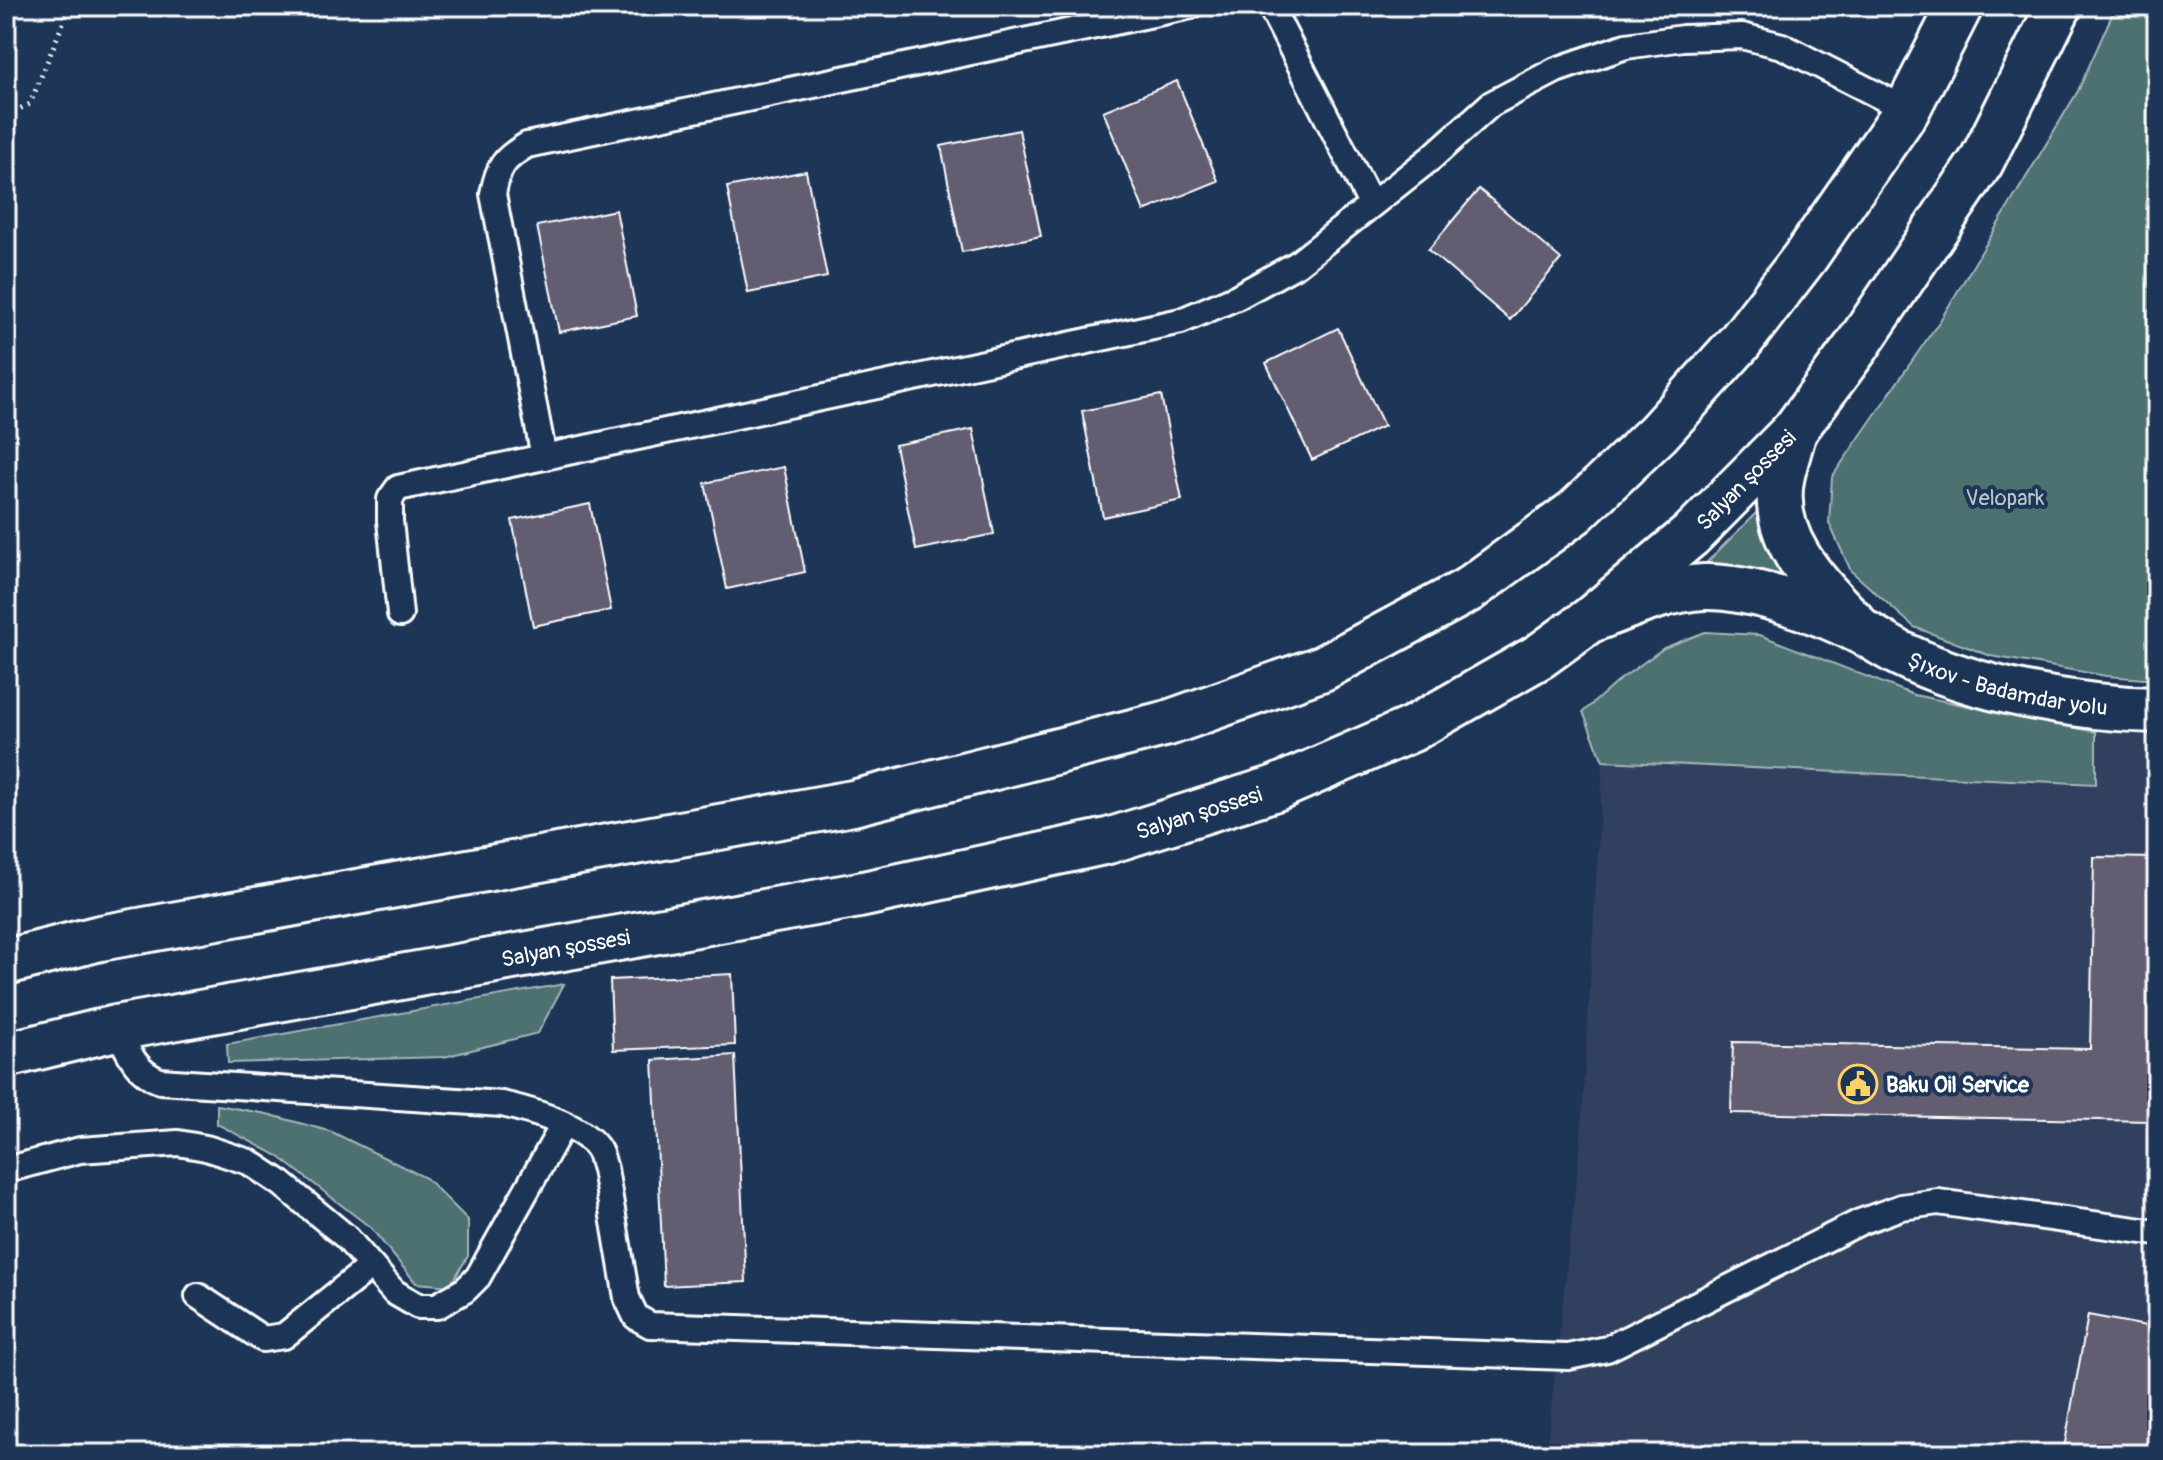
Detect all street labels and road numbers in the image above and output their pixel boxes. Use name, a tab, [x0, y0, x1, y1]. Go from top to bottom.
street label: Salyan şossesi	[1691, 424, 1802, 537]
street label: Şıxov - Badamdar yolu	[1903, 646, 2109, 722]
street label: Salyan şossesi	[1133, 780, 1266, 846]
street label: Salyan şossesi	[499, 923, 633, 974]

